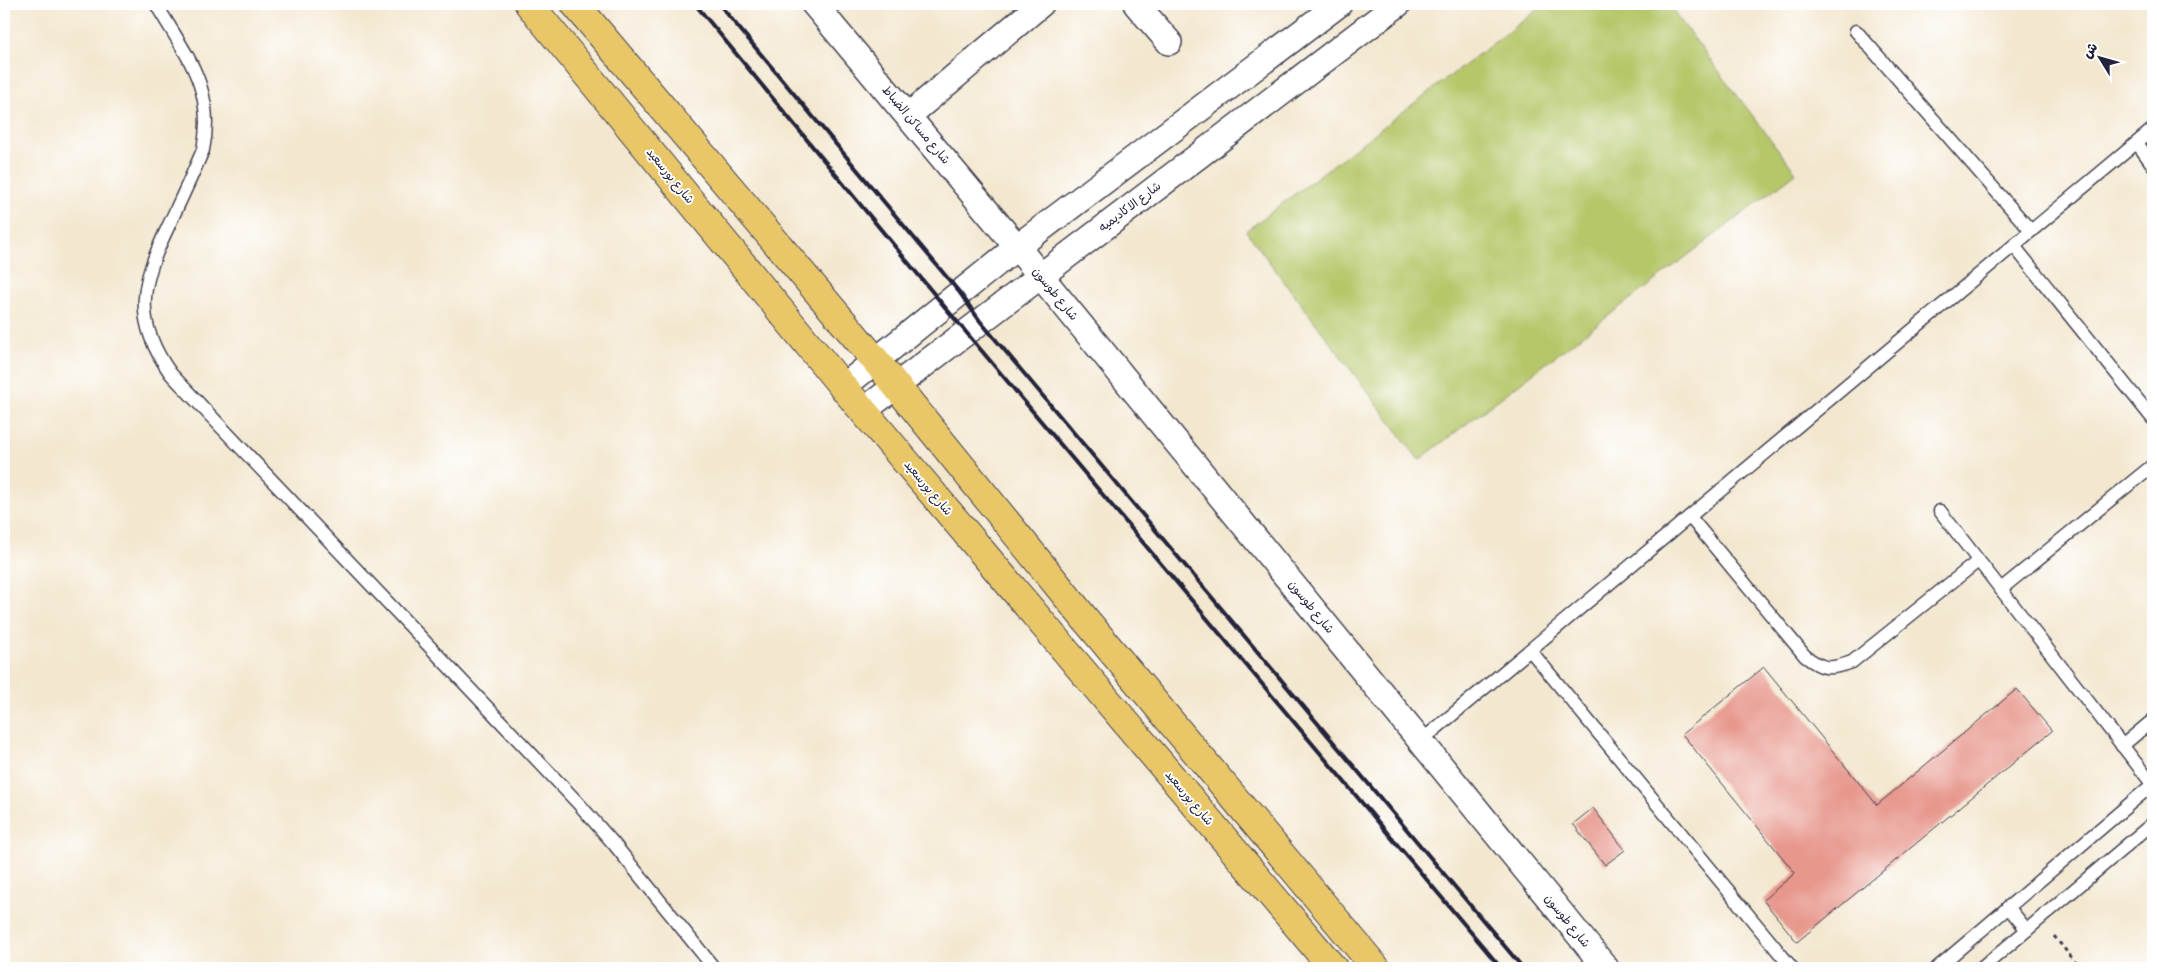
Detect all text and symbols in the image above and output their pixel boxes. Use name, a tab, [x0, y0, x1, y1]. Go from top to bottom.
north arrow	[2074, 32, 2124, 82]
text: ش	[2079, 39, 2101, 62]
street label: شارع مساكن الضباط	[878, 83, 953, 168]
street label: شارع بورسعيد	[642, 145, 697, 208]
street label: شارع الاكاديميه	[1096, 179, 1165, 236]
street label: شارع طوسون	[1028, 264, 1081, 324]
street label: شارع بورسعيد	[900, 457, 955, 519]
street label: شارع طوسون	[1284, 577, 1337, 637]
street label: شارع بورسعيد	[1161, 767, 1216, 829]
street label: شارع طوسون	[1540, 891, 1593, 951]

